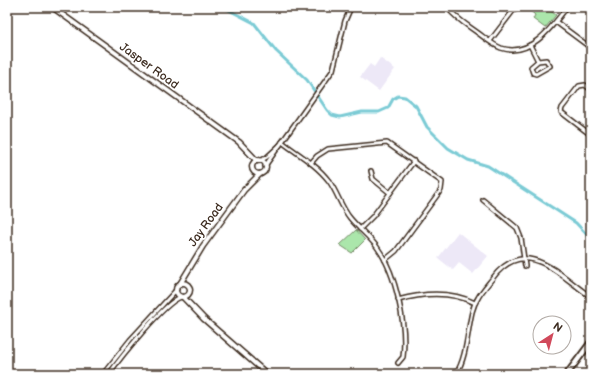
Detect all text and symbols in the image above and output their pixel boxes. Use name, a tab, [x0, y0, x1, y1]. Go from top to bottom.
street label: Jasper Road	[117, 40, 182, 93]
street label: Jay Road	[185, 200, 227, 250]
north arrow	[532, 315, 572, 355]
text: N	[550, 320, 565, 335]

